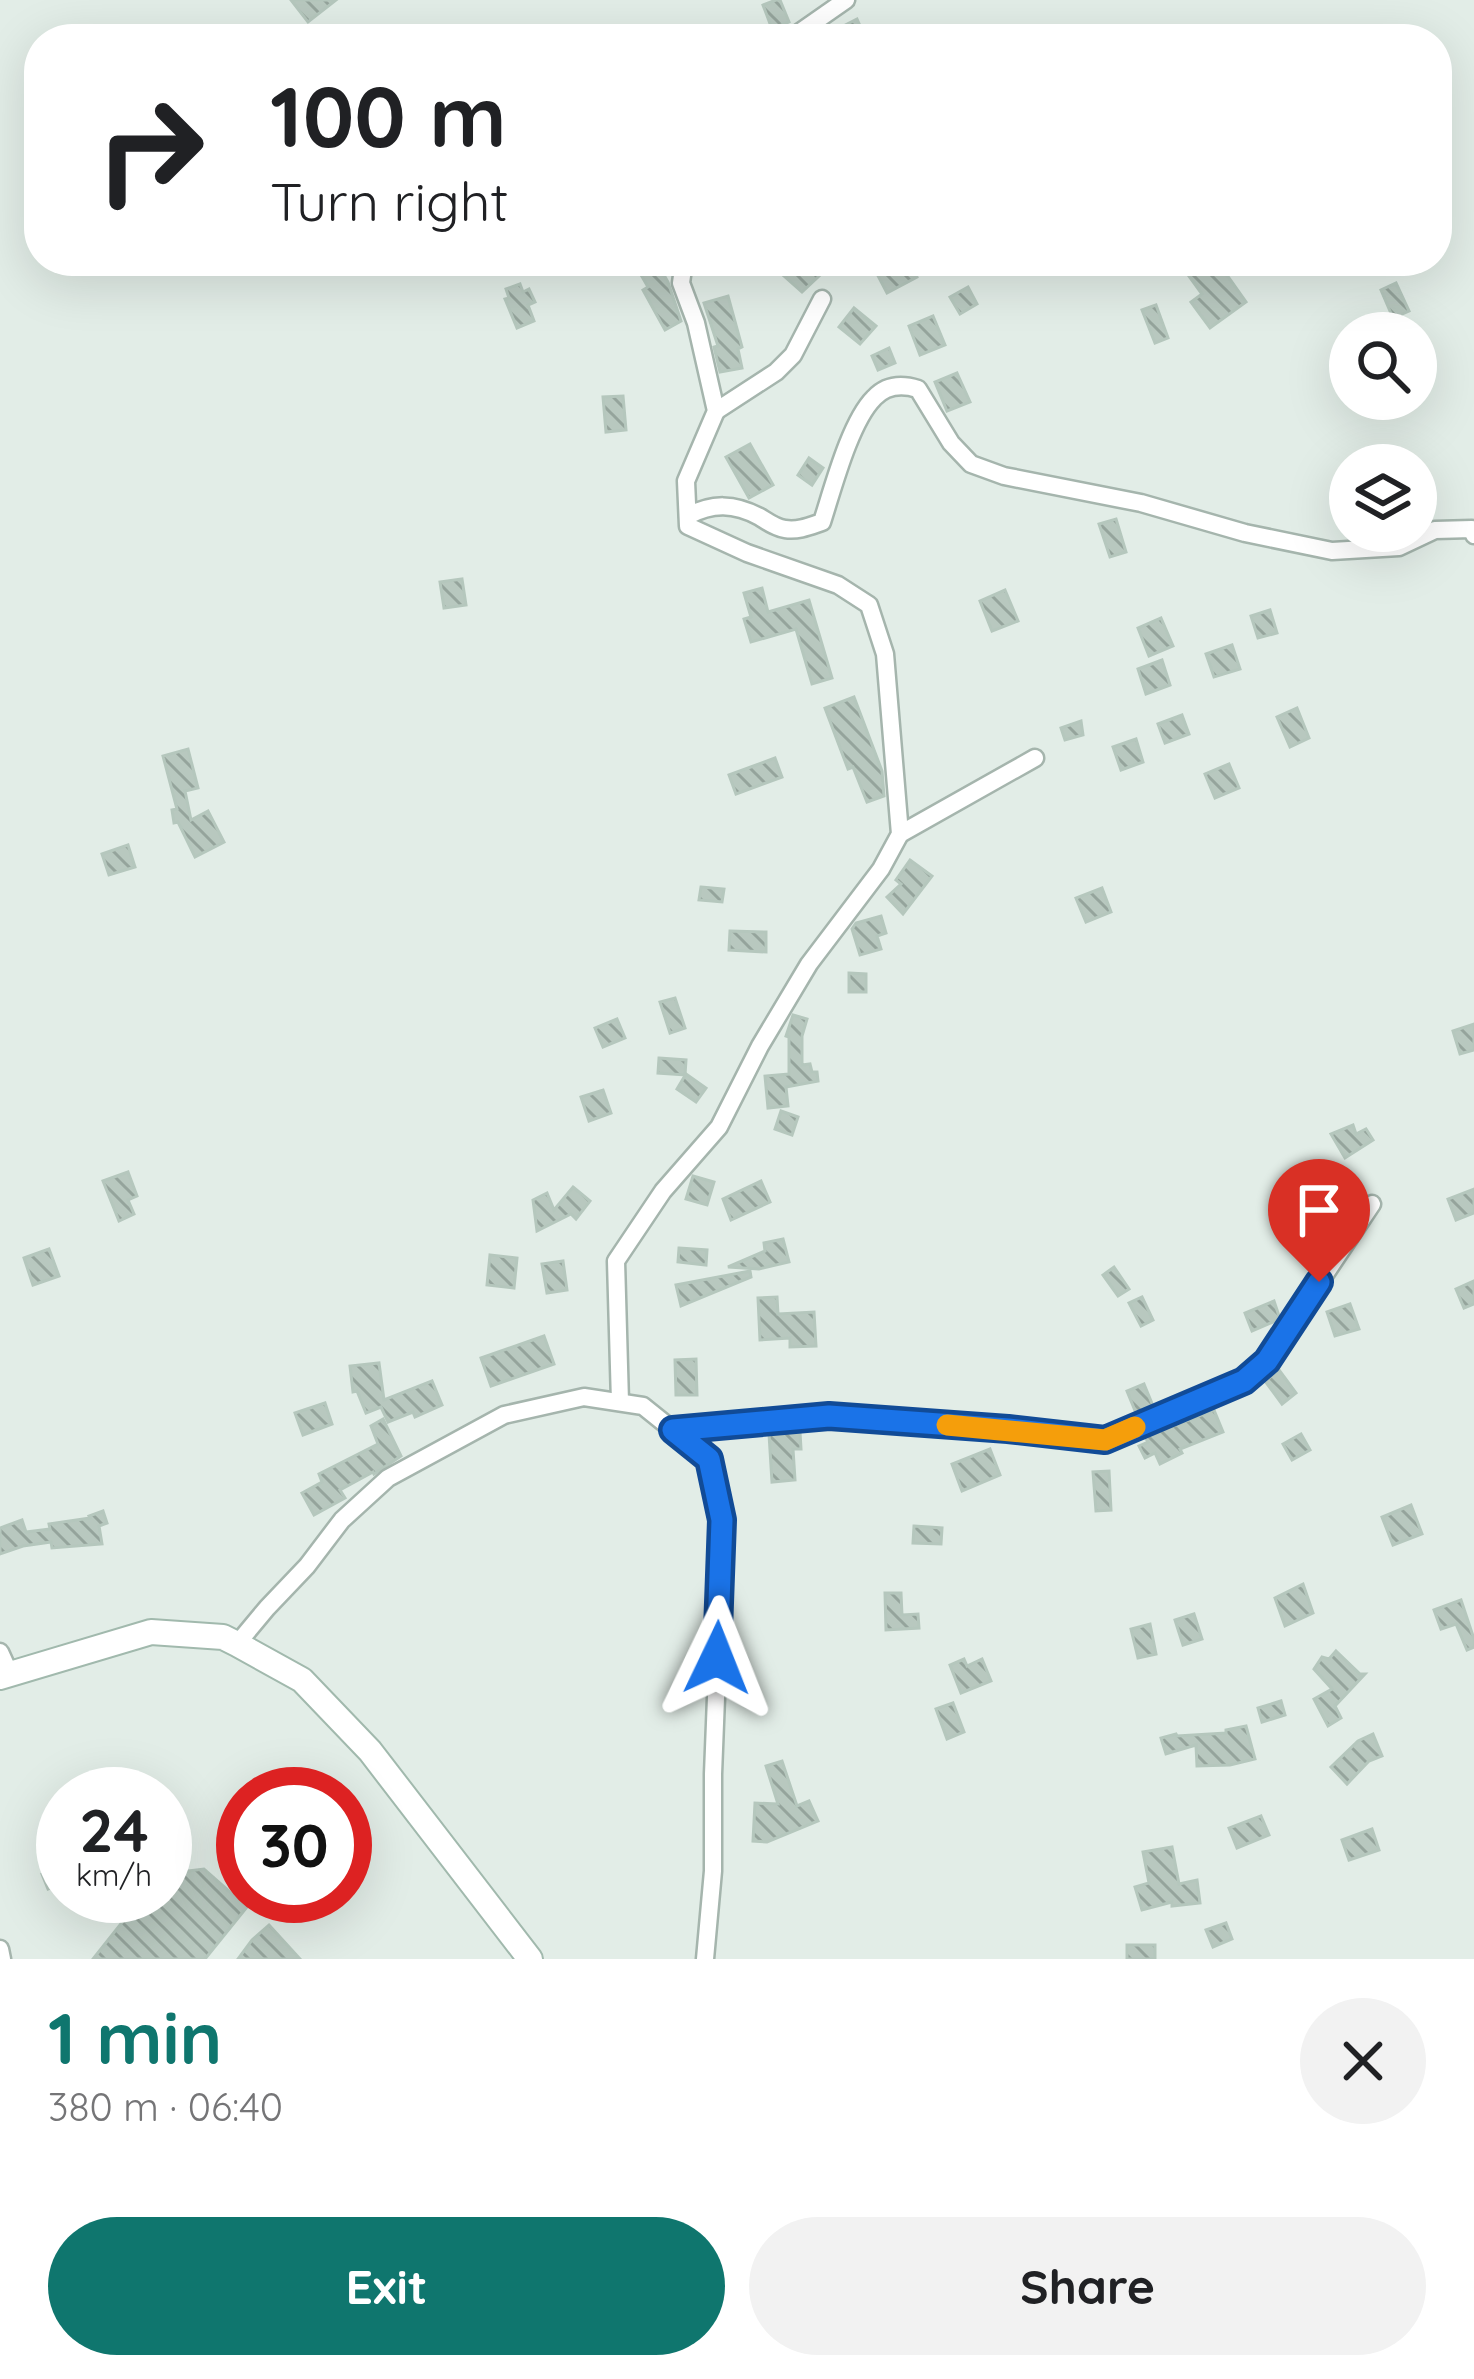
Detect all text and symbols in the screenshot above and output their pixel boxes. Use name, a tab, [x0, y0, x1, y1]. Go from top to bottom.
text: 100 m	[270, 63, 507, 168]
icon: right	[72, 72, 228, 228]
text: Turn right	[270, 167, 509, 235]
map controls	[1329, 312, 1437, 552]
button: search	[1329, 312, 1437, 420]
button: layers	[1329, 444, 1437, 552]
pin	[1268, 1159, 1370, 1282]
icon: arrive	[1286, 1177, 1352, 1243]
position arrow	[654, 1595, 780, 1721]
speed limit sign: 30	[216, 1767, 372, 1923]
text: 24	[79, 1792, 149, 1867]
text: km/h	[76, 1856, 152, 1894]
text: 1 min	[48, 1992, 222, 2082]
button: close	[1300, 1998, 1426, 2124]
text: 380 m · 06:40	[48, 2082, 283, 2131]
button: Exit	[48, 2217, 725, 2355]
button: Share	[749, 2217, 1426, 2355]

